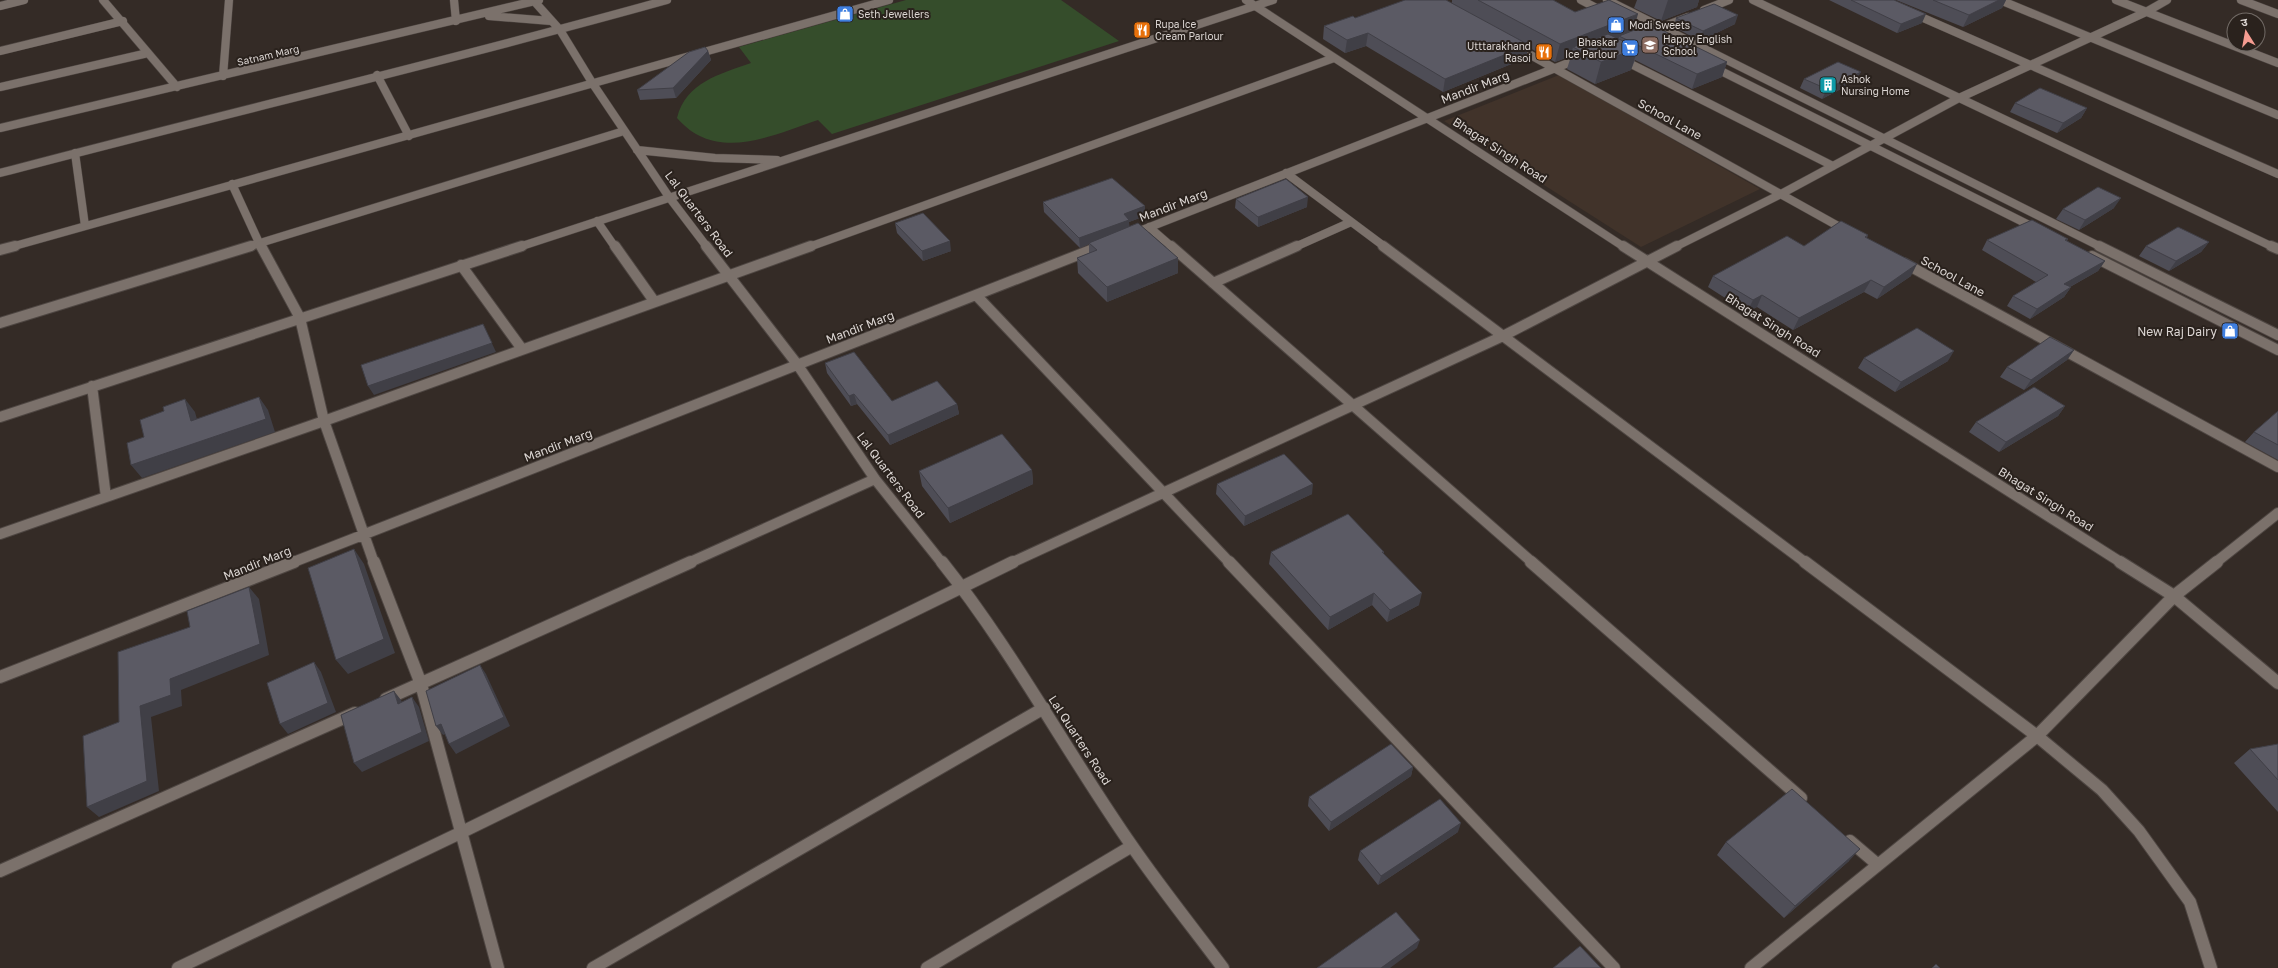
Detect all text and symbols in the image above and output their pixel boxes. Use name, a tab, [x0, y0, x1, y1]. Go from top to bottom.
shop icon: Seth Jewellers	[835, 4, 855, 24]
place label: Seth Jewellers	[858, 8, 929, 20]
north arrow	[2226, 12, 2266, 52]
shop icon: Modi Sweets	[1606, 15, 1626, 35]
text: उ	[2240, 15, 2249, 29]
place label: Rupa Ice Cream Parlour	[1155, 18, 1224, 42]
place label: Modi Sweets	[1629, 19, 1690, 31]
restaurant icon: Rupa Ice Cream Parlour	[1132, 20, 1152, 40]
place label: Happy English School	[1663, 33, 1732, 57]
school or university icon: Happy English School	[1640, 35, 1660, 55]
place label: Bhaskar Ice Parlour	[1565, 36, 1617, 60]
supermarket icon: Bhaskar Ice Parlour	[1620, 38, 1640, 58]
place label: Utttarakhand Rasoi	[1467, 40, 1531, 64]
street label: Satnam Marg	[236, 42, 300, 68]
restaurant icon: Utttarakhand Rasoi	[1534, 42, 1554, 62]
street label: Mandir Marg	[1439, 67, 1511, 107]
place label: Ashok Nursing Home	[1841, 73, 1910, 97]
building icon: Ashok Nursing Home	[1818, 75, 1838, 95]
street label: School Lane	[1635, 95, 1705, 143]
street label: Bhagat Singh Road	[1450, 114, 1550, 186]
street label: Lal Quarters Road	[662, 168, 736, 260]
street label: Mandir Marg	[1137, 185, 1209, 225]
street label: School Lane	[1918, 252, 1988, 300]
street label: Bhagat Singh Road	[1723, 290, 1823, 360]
street label: Mandir Marg	[824, 307, 896, 347]
shop icon: New Raj Dairy	[2220, 321, 2240, 341]
place label: New Raj Dairy	[2137, 324, 2217, 339]
street label: Mandir Marg	[522, 425, 594, 465]
street label: Lal Quarters Road	[854, 429, 928, 521]
street label: Bhagat Singh Road	[1996, 464, 2096, 534]
street label: Mandir Marg	[221, 543, 293, 583]
street label: Lal Quarters Road	[1045, 692, 1115, 788]

